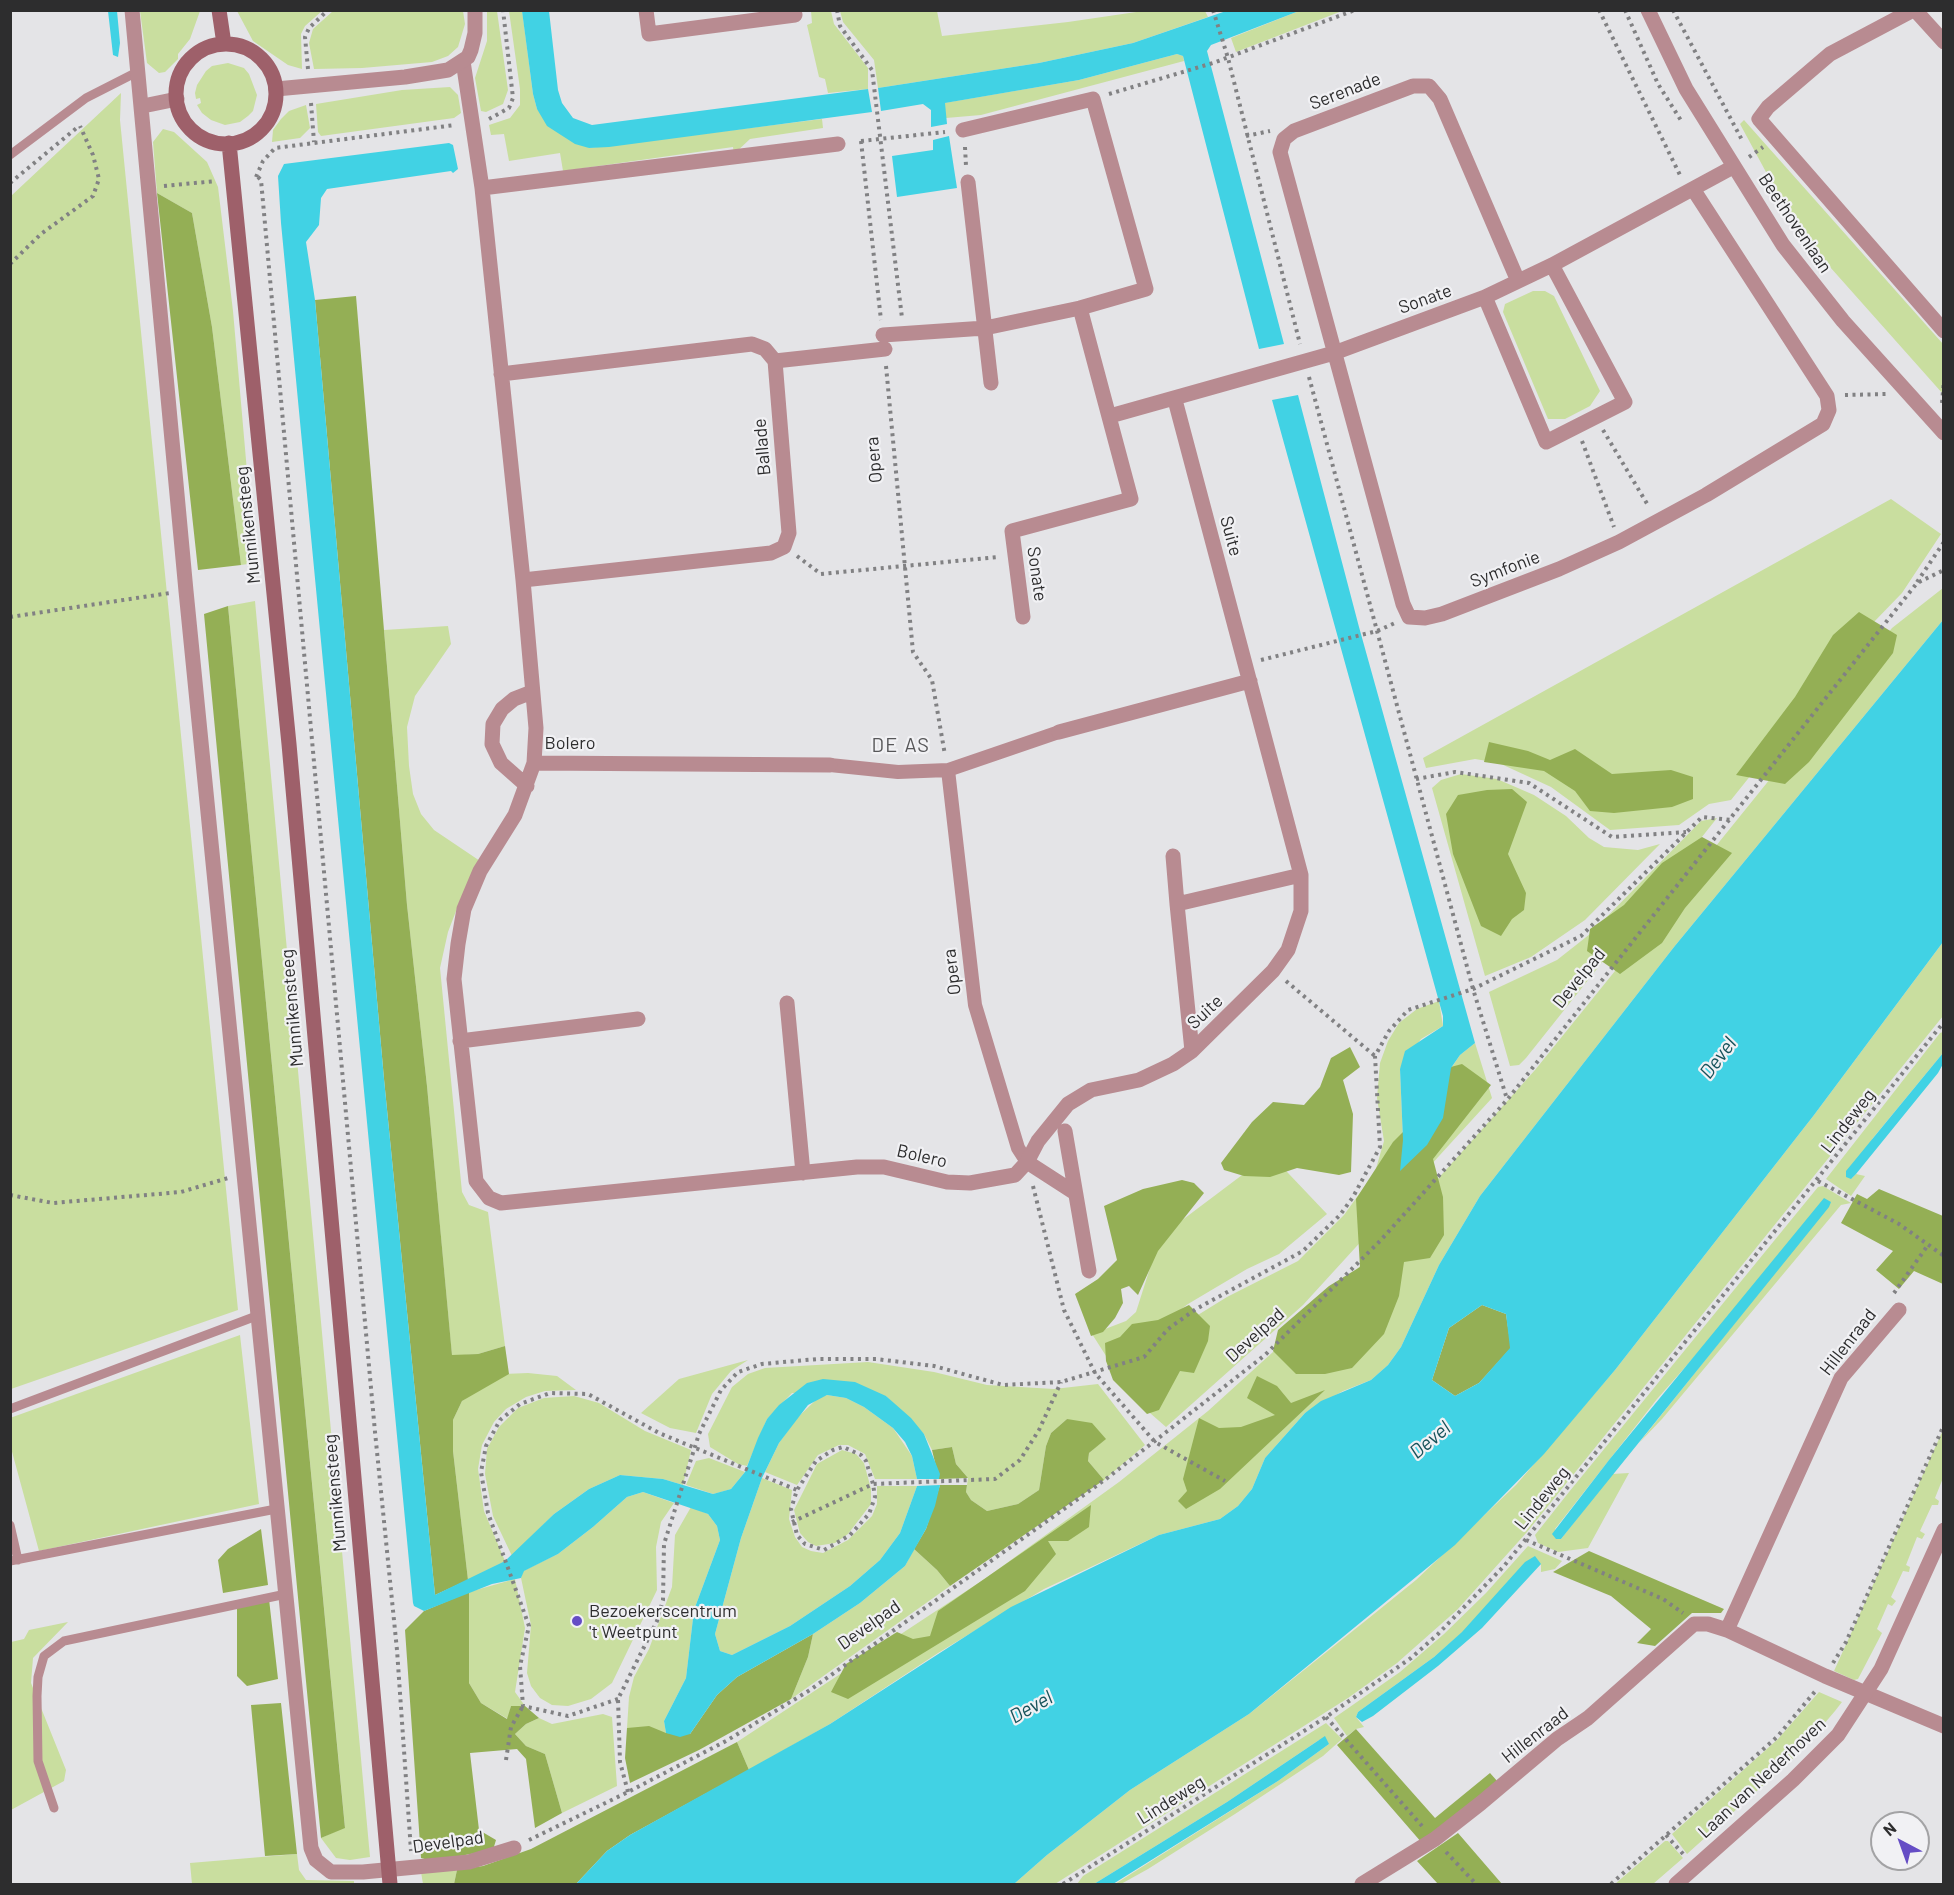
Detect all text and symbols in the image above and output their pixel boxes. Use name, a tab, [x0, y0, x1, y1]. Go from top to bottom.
street label: Serenade	[1306, 68, 1384, 114]
street label: Beethovenlaan	[1754, 169, 1836, 277]
street label: Sonate	[1395, 279, 1455, 319]
street label: Ballade	[749, 418, 775, 476]
street label: Opera	[861, 436, 887, 484]
street label: Munnikensteeg	[231, 465, 265, 585]
street label: Suite	[1215, 514, 1247, 558]
street label: Sonate	[1022, 545, 1052, 603]
street label: Symfonie	[1467, 546, 1543, 592]
street label: Bolero	[544, 732, 596, 754]
district label: DE AS	[871, 733, 931, 757]
street label: Develpad	[1548, 943, 1610, 1013]
street label: Munnikensteeg	[276, 948, 308, 1068]
street label: Opera	[938, 948, 966, 996]
street label: Suite	[1183, 990, 1227, 1034]
water label: Devel	[1695, 1033, 1741, 1083]
street label: Lindeweg	[1816, 1085, 1880, 1157]
street label: Bolero	[895, 1140, 949, 1172]
street label: Develpad	[1221, 1303, 1289, 1367]
street label: Hillenraad	[1815, 1304, 1881, 1380]
water label: Devel	[1405, 1416, 1455, 1464]
street label: Munnikensteeg	[319, 1433, 351, 1553]
street label: Lindeweg	[1510, 1462, 1574, 1534]
street label: Develpad	[834, 1596, 904, 1654]
place label: Bezoekerscentrum 't Weetpunt	[589, 1600, 737, 1642]
marker: Bezoekerscentrum 't Weetpunt	[570, 1614, 584, 1628]
water label: Devel	[1005, 1685, 1057, 1729]
street label: Hillenraad	[1497, 1702, 1573, 1768]
street label: Laan van Nederhoven	[1694, 1713, 1830, 1843]
street label: Lindeweg	[1133, 1771, 1209, 1829]
north arrow	[1870, 1811, 1930, 1871]
text: N	[1879, 1818, 1899, 1839]
street label: Develpad	[411, 1826, 485, 1858]

